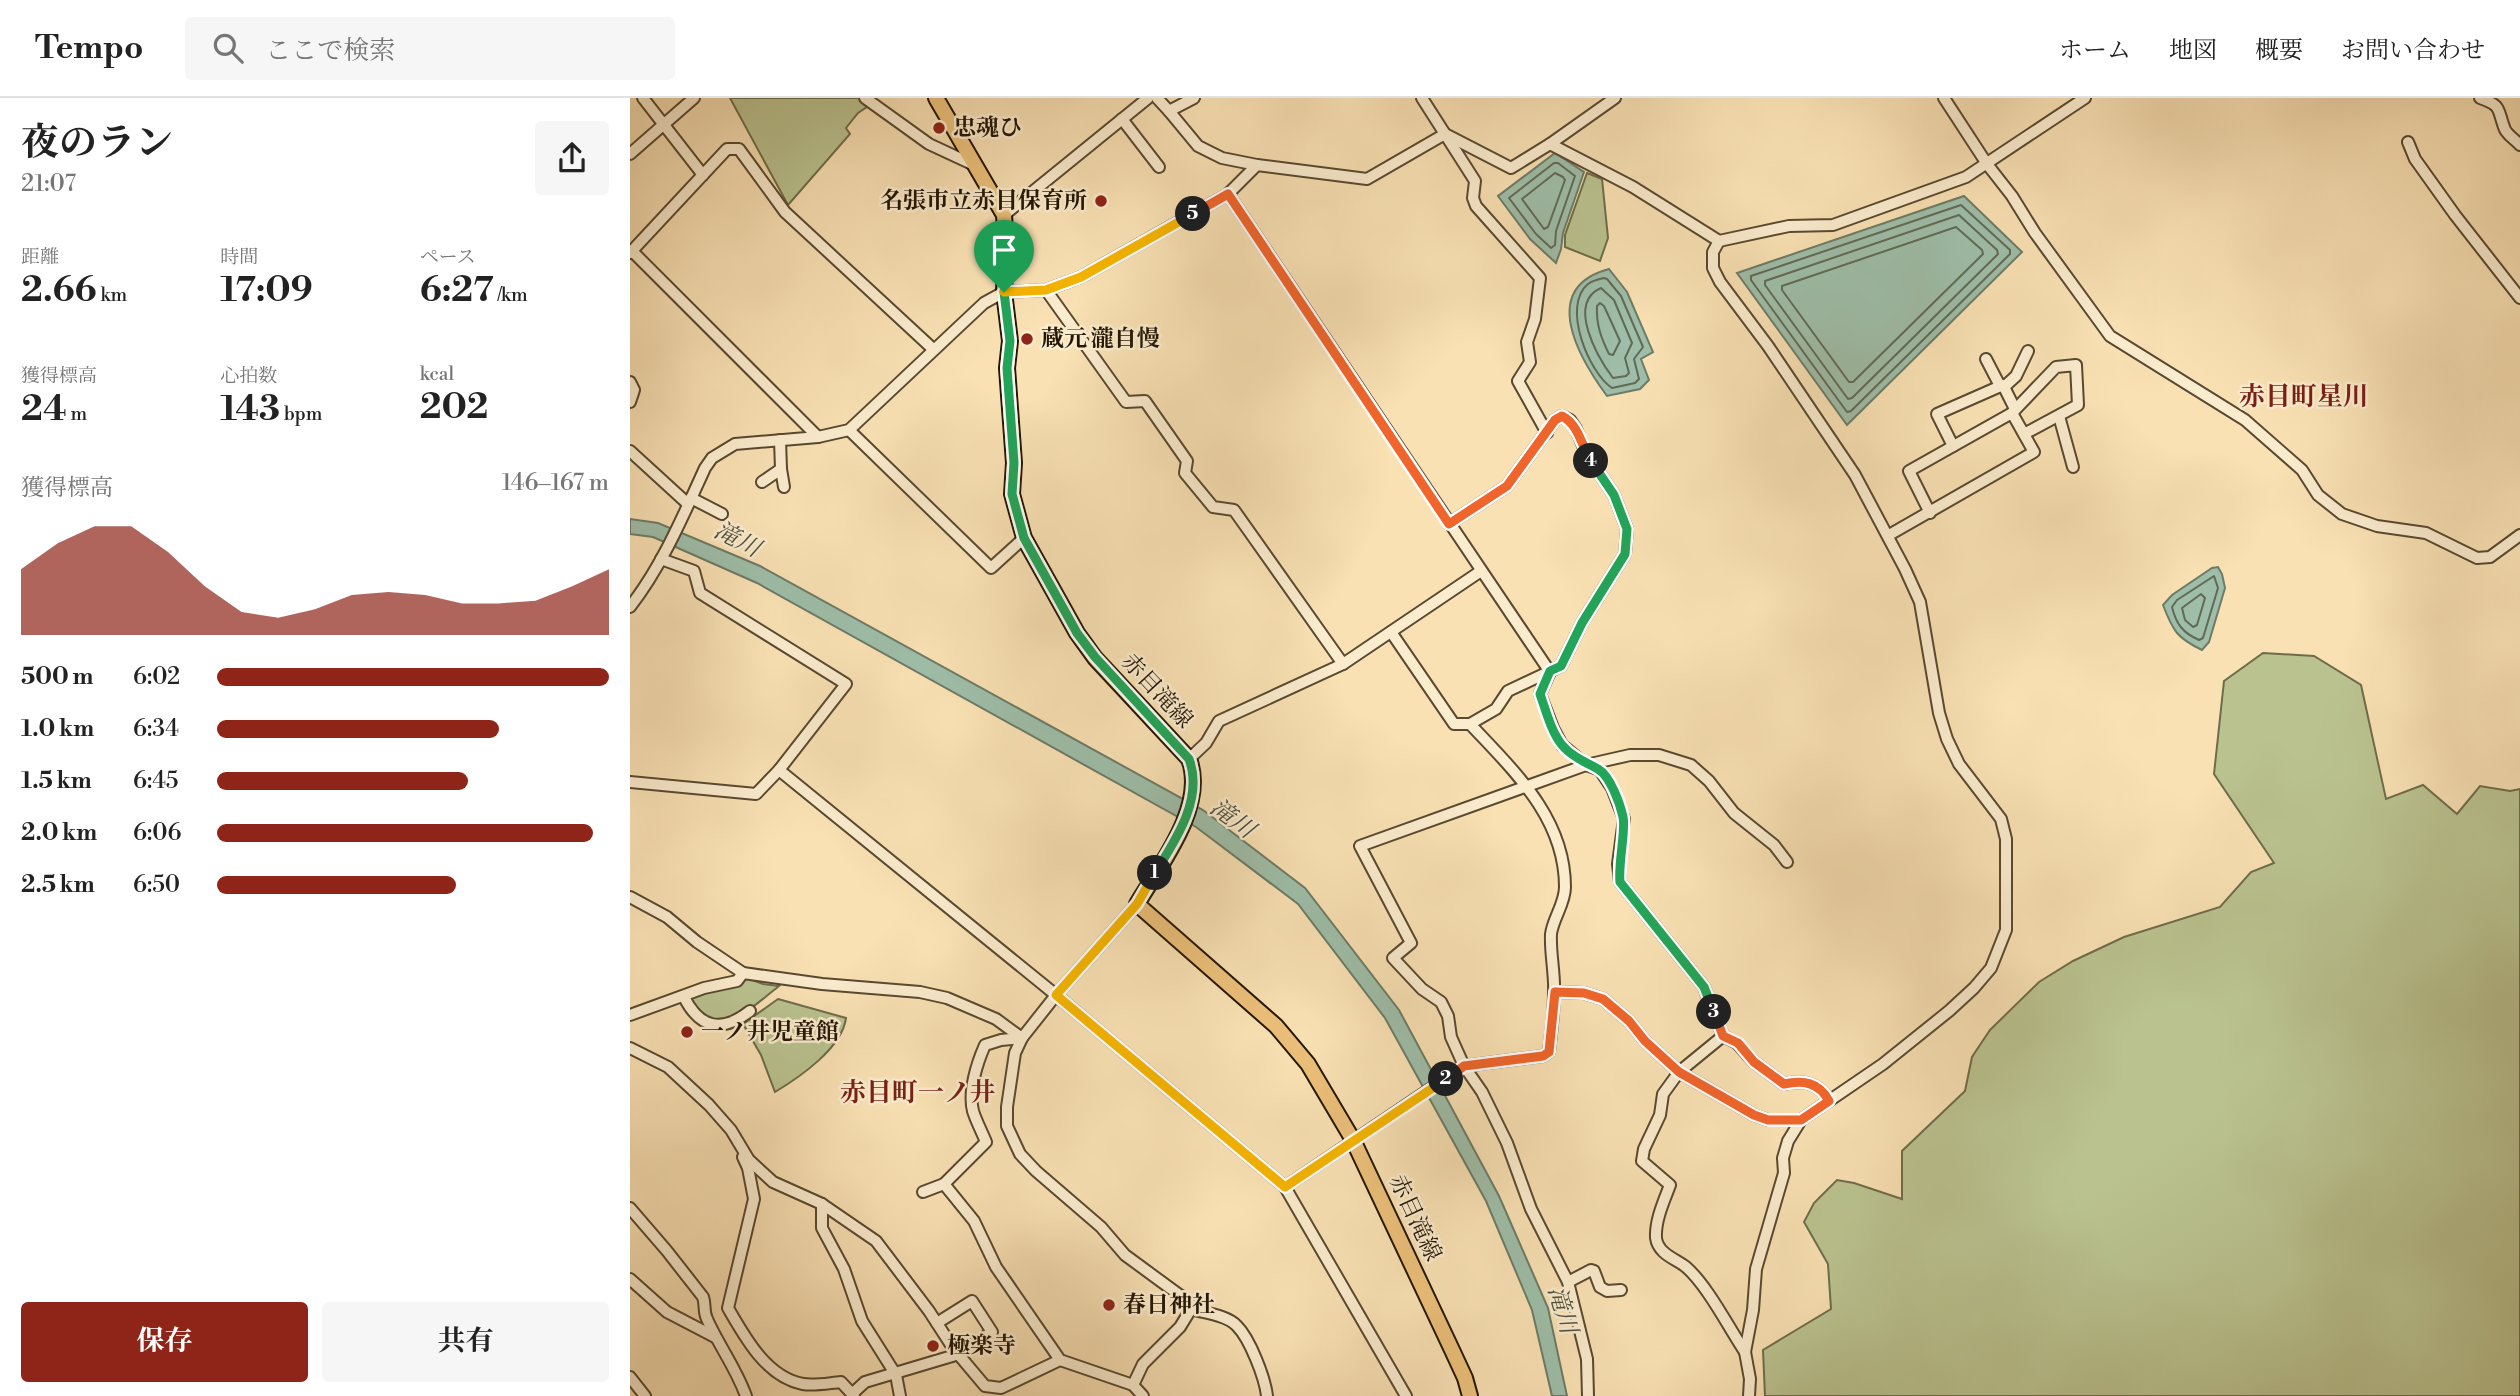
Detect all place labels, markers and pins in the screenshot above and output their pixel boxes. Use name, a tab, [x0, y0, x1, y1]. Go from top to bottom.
place label: 忠魂ひ	[953, 114, 1022, 142]
marker: 忠魂ひ	[931, 120, 947, 136]
place label: 名張市立赤目保育所	[880, 187, 1087, 215]
marker: 名張市立赤目保育所	[1093, 193, 1109, 209]
pin: 5	[1176, 197, 1210, 232]
pin	[974, 220, 1034, 292]
place label: 蔵元 瀧自慢	[1041, 325, 1160, 353]
marker: 蔵元 瀧自慢	[1019, 331, 1035, 347]
pin: 4	[1574, 444, 1608, 478]
pin: 1	[1138, 856, 1172, 890]
pin: 3	[1696, 995, 1732, 1030]
place label: 一ノ井児童館	[701, 1018, 839, 1046]
marker: 一ノ井児童館	[679, 1024, 695, 1040]
pin: 2	[1428, 1062, 1464, 1096]
place label: 春日神社	[1123, 1291, 1215, 1319]
marker: 春日神社	[1101, 1297, 1117, 1313]
place label: 極楽寺	[947, 1332, 1016, 1360]
marker: 極楽寺	[925, 1338, 941, 1354]

